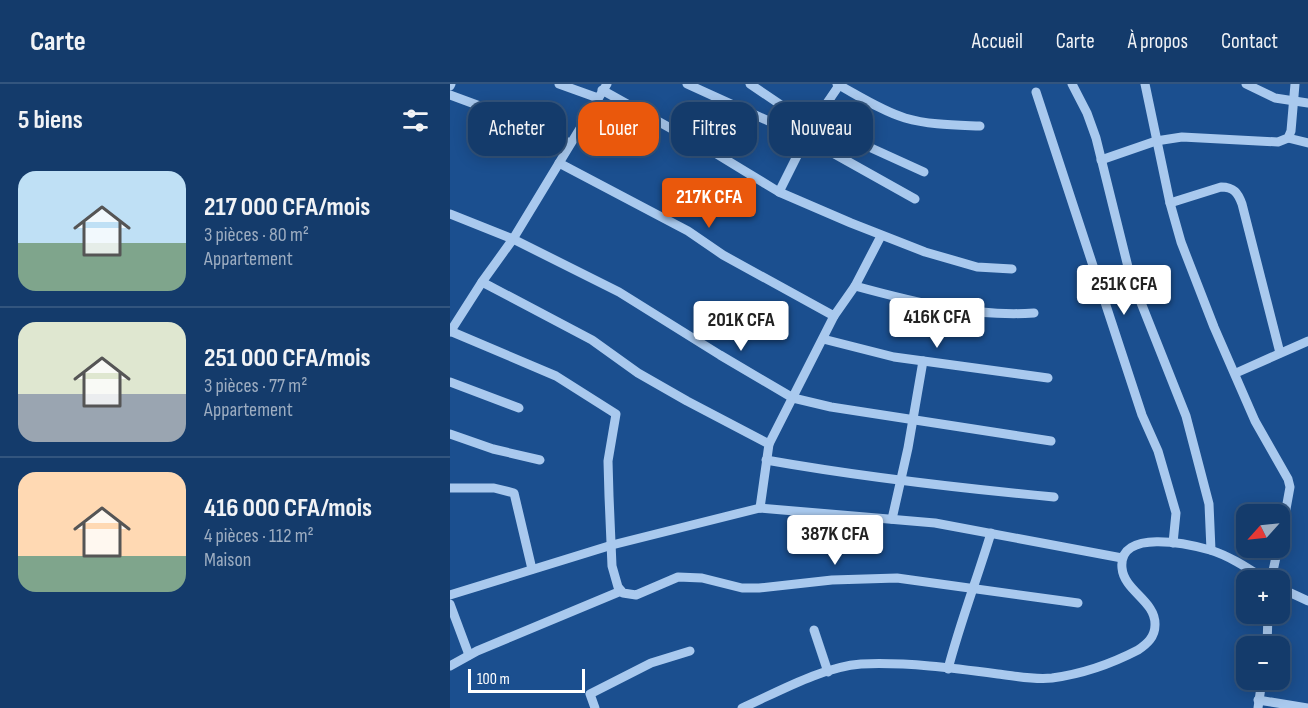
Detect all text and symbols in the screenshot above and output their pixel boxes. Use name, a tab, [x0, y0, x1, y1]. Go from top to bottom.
text: Carte	[30, 25, 86, 58]
text: Accueil	[972, 29, 1023, 54]
text: Carte	[1056, 29, 1095, 54]
text: À propos	[1128, 29, 1188, 54]
text: Contact	[1221, 29, 1278, 54]
chip: Acheter	[468, 102, 566, 156]
chip: Louer	[578, 102, 659, 156]
chip: Filtres	[671, 102, 757, 156]
chip: Nouveau	[769, 102, 873, 156]
icon: filters	[399, 104, 432, 137]
text: 5 biens	[18, 105, 83, 136]
pin: 217K CFA	[647, 178, 771, 229]
text: 217K CFA	[676, 185, 742, 209]
text: 217 000 CFA/mois	[204, 192, 370, 223]
icon: home	[66, 195, 138, 267]
text: 3 pièces · 80 m²	[204, 223, 309, 247]
text: Appartement	[204, 247, 293, 271]
pin: 251K CFA	[1062, 265, 1186, 316]
text: 251K CFA	[1091, 272, 1157, 296]
pin: 416K CFA	[875, 298, 999, 349]
pin: 201K CFA	[679, 301, 803, 352]
text: 416K CFA	[903, 305, 971, 329]
text: 201K CFA	[708, 308, 774, 332]
text: 251 000 CFA/mois	[204, 343, 370, 374]
icon: home	[66, 346, 138, 418]
text: 3 pièces · 77 m²	[204, 374, 307, 398]
text: Appartement	[204, 398, 293, 422]
text: 416 000 CFA/mois	[204, 493, 372, 524]
icon: home	[66, 496, 138, 568]
north arrow	[1236, 504, 1290, 558]
map controls	[1236, 504, 1290, 690]
pin: 387K CFA	[773, 515, 897, 566]
text: 387K CFA	[801, 522, 869, 546]
text: 4 pièces · 112 m²	[204, 524, 314, 548]
text: Maison	[204, 548, 251, 572]
button: +	[1236, 570, 1290, 624]
button: −	[1236, 636, 1290, 690]
scale bar	[468, 666, 585, 694]
text: 100 m	[477, 670, 510, 689]

